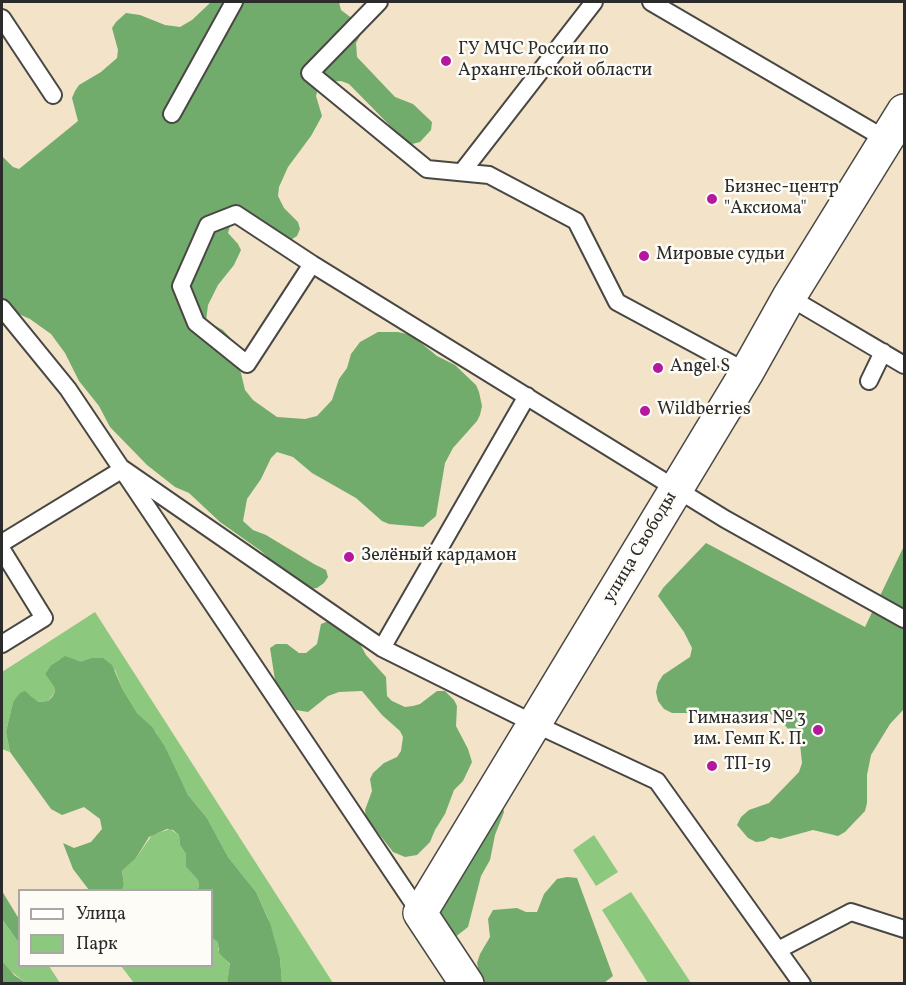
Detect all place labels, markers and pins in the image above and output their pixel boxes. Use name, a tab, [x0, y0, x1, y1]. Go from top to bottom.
place label: ГУ МЧС России по Архангельской области	[458, 40, 652, 82]
marker: ГУ МЧС России по Архангельской области	[439, 54, 453, 68]
place label: Бизнес-центр "Аксиома"	[724, 178, 839, 220]
marker: Бизнес-центр "Аксиома"	[705, 192, 719, 206]
place label: Мировые судьи	[656, 245, 785, 267]
marker: Мировые судьи	[637, 249, 651, 263]
place label: Angel S	[670, 357, 730, 379]
marker: Angel S	[651, 361, 665, 375]
place label: Wildberries	[657, 400, 751, 422]
marker: Wildberries	[638, 404, 652, 418]
place label: Зелёный кардамон	[361, 546, 517, 568]
marker: Зелёный кардамон	[342, 550, 356, 564]
place label: Гимназия № 3 им. Гемп К. П.	[688, 709, 806, 752]
marker: Гимназия № 3 им. Гемп К. П.	[811, 723, 825, 737]
place label: ТП-19	[724, 755, 771, 777]
marker: ТП-19	[705, 759, 719, 773]

